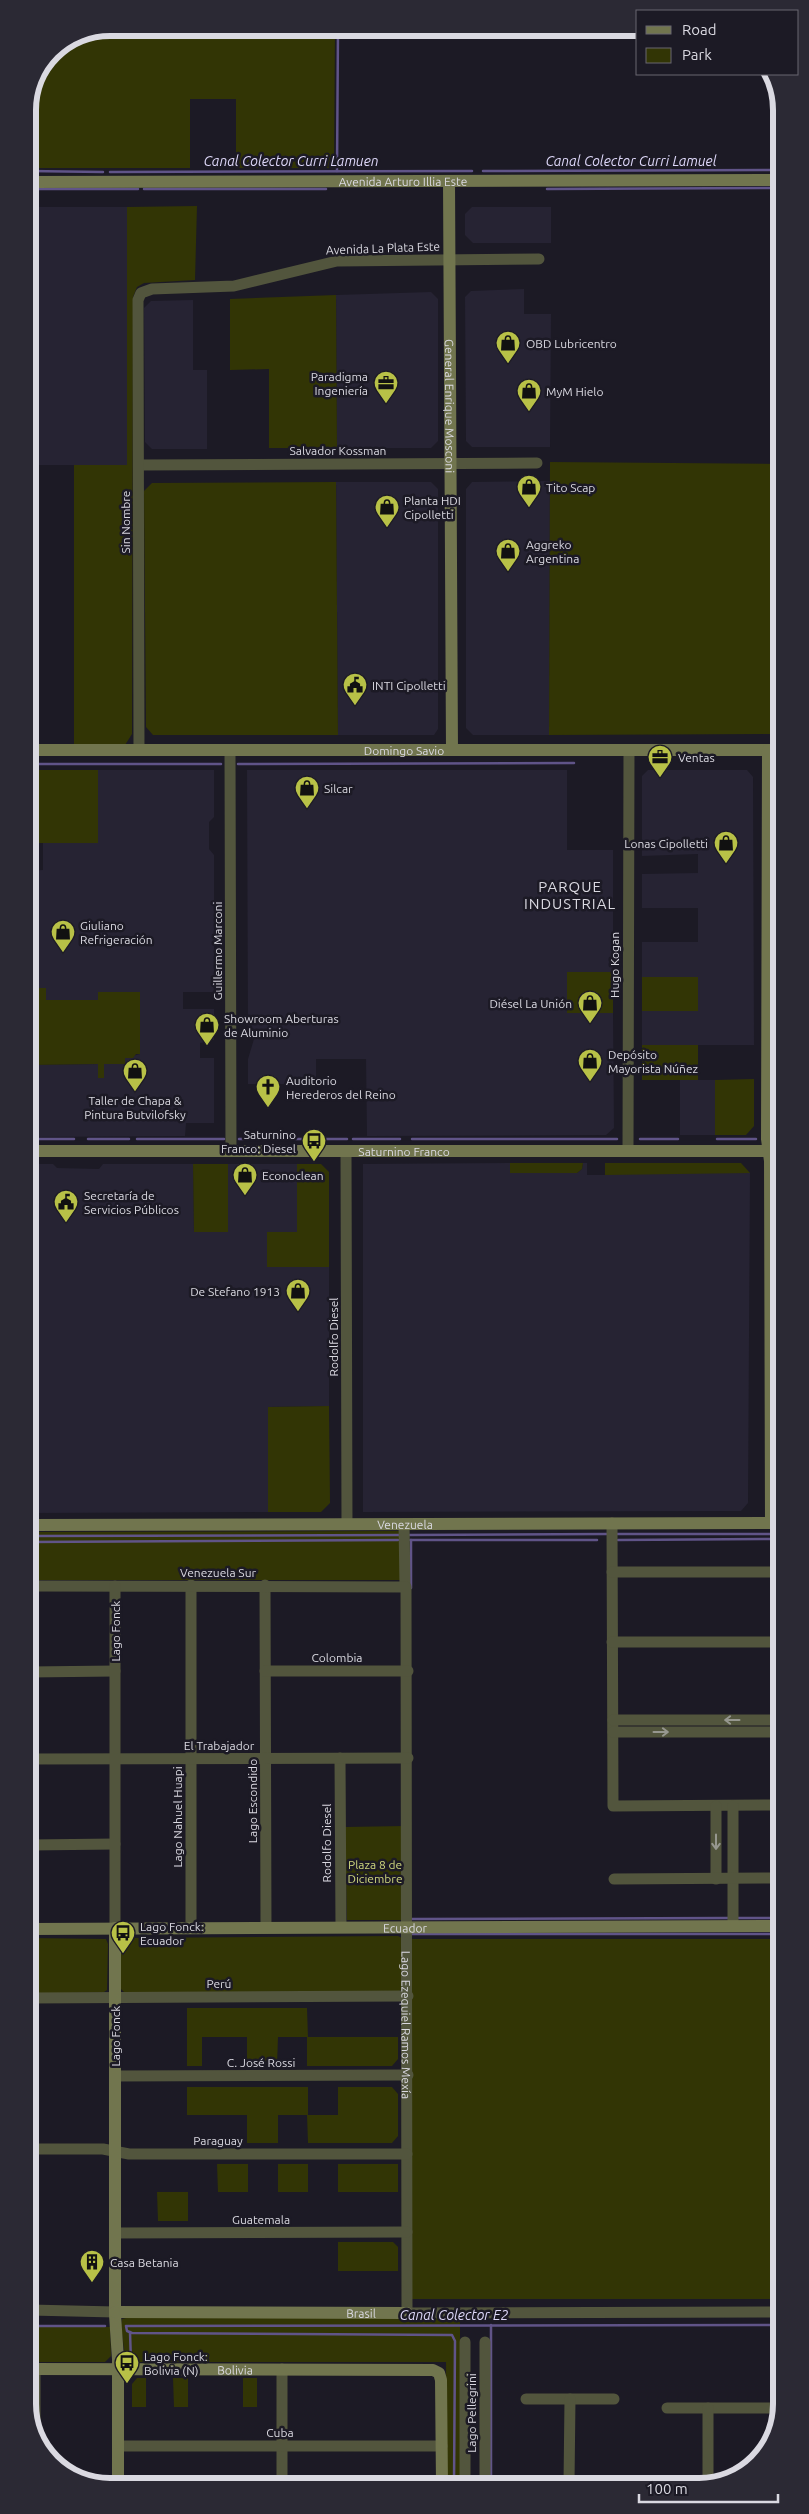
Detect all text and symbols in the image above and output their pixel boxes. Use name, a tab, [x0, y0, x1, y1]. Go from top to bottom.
legend	[636, 10, 799, 75]
text: Road	[682, 21, 717, 38]
text: Park	[682, 46, 712, 63]
water label: Canal Colector Curri Lamuen	[203, 153, 379, 169]
water label: Canal Colector Curri Lamuel	[545, 153, 717, 169]
street label: Avenida Arturo Illia Este	[339, 174, 467, 188]
street label: Avenida La Plata Este	[326, 240, 440, 256]
shop icon: OBD Lubricentro	[495, 330, 521, 364]
place label: OBD Lubricentro	[526, 337, 617, 350]
street label: General Enrique Mosconi	[443, 339, 457, 473]
place label: Paradigma Ingeniería	[311, 370, 368, 397]
office icon: Paradigma Ingeniería	[373, 370, 399, 404]
shop icon: MyM Hielo	[516, 378, 542, 412]
place label: MyM Hielo	[546, 385, 603, 398]
street label: Salvador Kossman	[290, 444, 386, 457]
shop icon: Tito Scap	[516, 474, 542, 508]
place label: Tito Scap	[546, 481, 595, 494]
street label: Sin Nombre	[119, 491, 132, 553]
shop icon: Planta HDI Cipolletti	[374, 494, 400, 528]
place label: Planta HDI Cipolletti	[404, 494, 461, 521]
shop icon: Aggreko Argentina	[495, 538, 521, 572]
place label: Aggreko Argentina	[526, 538, 579, 565]
public building icon: INTI Cipolletti	[342, 672, 368, 706]
place label: INTI Cipolletti	[372, 679, 446, 692]
street label: Domingo Savio	[364, 744, 444, 757]
office icon: Ventas	[647, 744, 673, 778]
place label: Ventas	[678, 751, 715, 764]
shop icon: Silcar	[294, 775, 320, 809]
place label: Silcar	[324, 782, 353, 795]
shop icon: Lonas Cipolletti	[713, 830, 739, 864]
place label: Lonas Cipolletti	[624, 837, 708, 850]
district label: PARQUE INDUSTRIAL	[524, 878, 616, 912]
street label: Guillermo Marconi	[211, 902, 224, 1000]
shop icon: Giuliano Refrigeración	[50, 919, 76, 953]
place label: Giuliano Refrigeración	[80, 919, 153, 946]
street label: Hugo Kogan	[608, 932, 621, 998]
shop icon: Diésel La Unión	[577, 990, 603, 1024]
place label: Diésel La Unión	[489, 997, 572, 1010]
shop icon: Showroom Aberturas de Aluminio	[194, 1012, 220, 1046]
place label: Showroom Aberturas de Aluminio	[224, 1012, 339, 1039]
shop icon: Depósito Mayorista Núñez	[577, 1048, 603, 1082]
place label: Depósito Mayorista Núñez	[608, 1048, 699, 1075]
shop icon: Taller de Chapa & Pintura Butvilofsky	[122, 1058, 148, 1092]
church icon: Auditorio Herederos del Reino	[255, 1074, 281, 1108]
place label: Auditorio Herederos del Reino	[286, 1074, 396, 1101]
place label: Taller de Chapa & Pintura Butvilofsky	[84, 1094, 186, 1121]
place label: Saturnino Franco: Diesel	[221, 1128, 296, 1155]
bus stop icon: Saturnino Franco: Diesel	[301, 1128, 327, 1162]
street label: Saturnino Franco	[358, 1145, 450, 1158]
shop icon: Econoclean	[232, 1162, 258, 1196]
place label: Econoclean	[262, 1169, 324, 1182]
public building icon: Secretaría de Servicios Públicos	[53, 1189, 79, 1223]
place label: Secretaría de Servicios Públicos	[84, 1189, 179, 1216]
shop icon: De Stefano 1913	[285, 1278, 311, 1312]
place label: De Stefano 1913	[190, 1285, 280, 1298]
street label: Rodolfo Diesel	[327, 1298, 340, 1376]
street label: Venezuela	[377, 1517, 433, 1531]
street label: Venezuela Sur	[180, 1566, 256, 1579]
street label: Lago Fonck	[109, 1601, 122, 1661]
street label: Colombia	[312, 1651, 363, 1664]
one-way arrow	[724, 1715, 740, 1725]
one-way arrow	[653, 1727, 669, 1737]
street label: El Trabajador	[184, 1739, 255, 1752]
street label: Lago Escondido	[246, 1759, 259, 1843]
street label: Lago Nahuel Huapi	[171, 1766, 184, 1868]
street label: Rodolfo Diesel	[320, 1804, 333, 1882]
one-way arrow	[711, 1834, 721, 1850]
park label: Plaza 8 de Diciembre	[347, 1858, 403, 1885]
bus stop icon: Lago Fonck: Ecuador	[110, 1920, 136, 1954]
place label: Lago Fonck: Ecuador	[140, 1920, 204, 1947]
street label: Ecuador	[383, 1921, 427, 1934]
street label: Lago Ezequiel Ramos Mexía	[400, 1951, 413, 2099]
street label: Perú	[207, 1977, 231, 1990]
street label: Lago Fonck	[109, 2006, 122, 2066]
street label: C. José Rossi	[227, 2056, 295, 2069]
street label: Paraguay	[193, 2134, 243, 2147]
street label: Guatemala	[232, 2213, 290, 2226]
building icon: Casa Betania	[79, 2249, 105, 2283]
place label: Casa Betania	[110, 2256, 179, 2269]
street label: Brasil	[346, 2306, 376, 2319]
water label: Canal Colector E2	[400, 2307, 509, 2323]
bus stop icon: Lago Fonck: Bolivia (N)	[114, 2350, 140, 2384]
place label: Lago Fonck: Bolivia (N)	[144, 2350, 208, 2378]
street label: Bolivia	[217, 2363, 253, 2376]
street label: Lago Pellegrini	[465, 2373, 478, 2453]
street label: Cuba	[266, 2426, 294, 2439]
scale bar	[639, 2472, 778, 2504]
text: 100 m	[646, 2480, 688, 2497]

